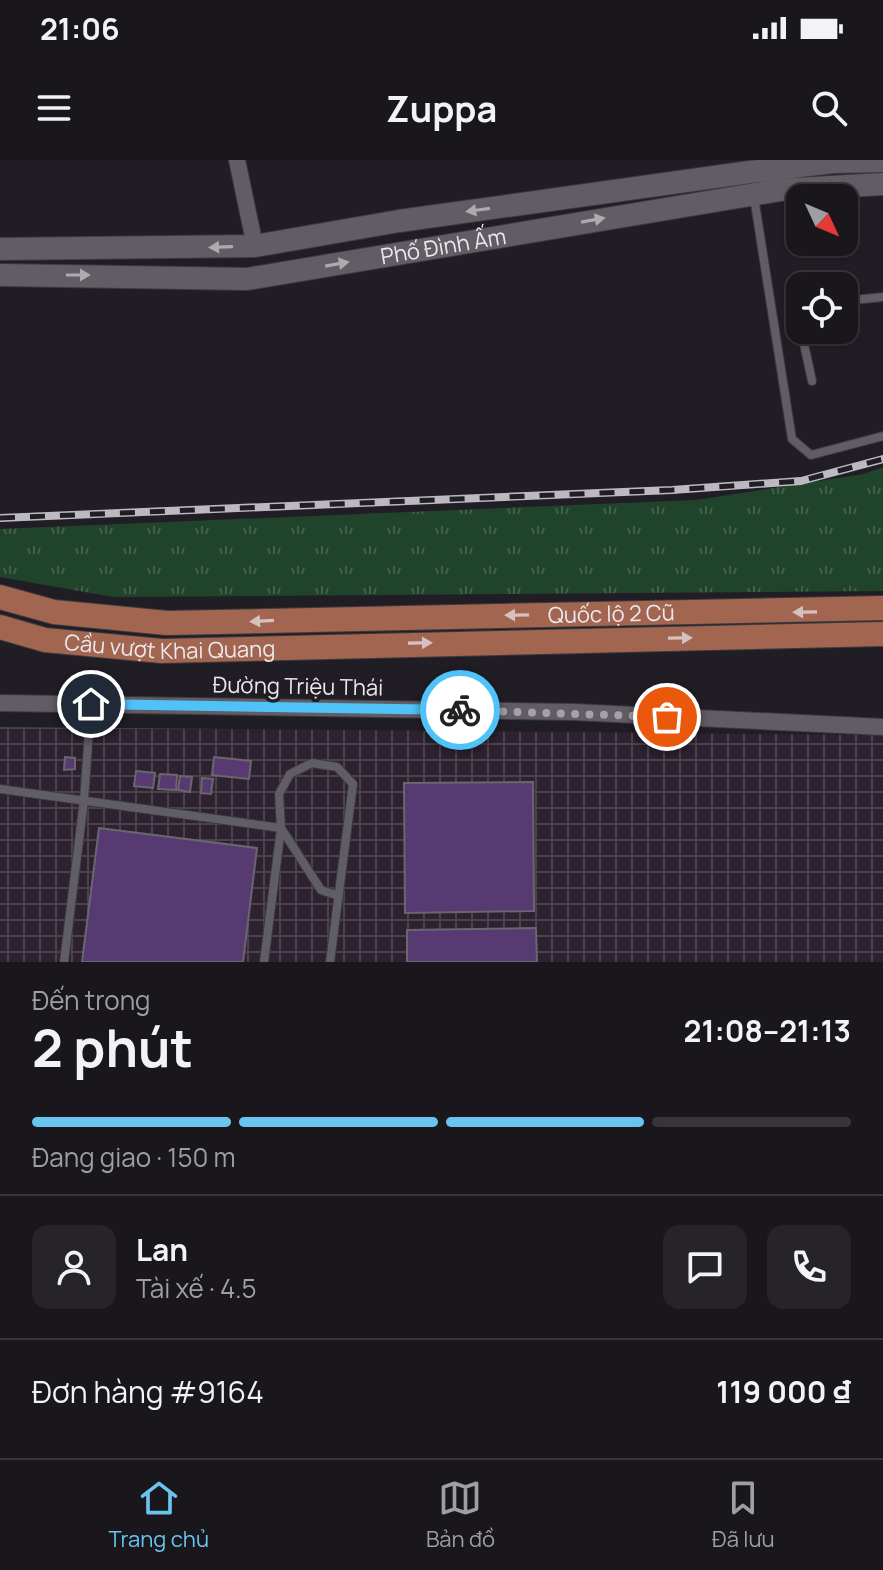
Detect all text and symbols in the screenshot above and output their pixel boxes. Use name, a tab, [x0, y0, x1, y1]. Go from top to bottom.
text: 21:06	[40, 8, 120, 49]
text: Zuppa	[386, 84, 497, 133]
icon: menu	[32, 86, 76, 130]
icon: search	[807, 86, 851, 130]
north arrow	[786, 184, 858, 256]
map controls	[786, 184, 858, 344]
one-way arrow	[466, 204, 491, 217]
one-way arrow	[581, 214, 606, 226]
street label: Phố Đình Ấm	[378, 221, 508, 271]
one-way arrow	[208, 240, 233, 253]
one-way arrow	[324, 257, 349, 270]
one-way arrow	[66, 269, 91, 281]
button: locate	[786, 272, 858, 344]
street label: Quốc lộ 2 Cũ	[548, 597, 675, 630]
one-way arrow	[792, 605, 817, 618]
one-way arrow	[504, 609, 529, 622]
one-way arrow	[248, 615, 274, 628]
street label: Cầu vượt Khai Quang	[63, 627, 276, 666]
one-way arrow	[668, 631, 693, 644]
one-way arrow	[408, 636, 433, 649]
pin	[57, 670, 125, 738]
street label: Đường Triệu Thái	[212, 670, 384, 702]
courier	[420, 670, 500, 750]
icon: home	[69, 682, 113, 726]
pin	[633, 683, 701, 751]
icon: bike	[438, 688, 482, 732]
icon: bag	[645, 695, 689, 739]
text: Đến trong	[32, 982, 151, 1018]
text: 21:08–21:13	[684, 1010, 851, 1051]
text: 2 phút	[32, 1012, 193, 1083]
text: Đang giao · 150 m	[32, 1139, 236, 1175]
button: person	[32, 1225, 116, 1309]
button: chat	[663, 1225, 747, 1309]
button: phone	[767, 1225, 851, 1309]
text: Lan	[136, 1229, 188, 1270]
text: Tài xế · 4.5	[136, 1270, 256, 1306]
text: Đơn hàng #9164	[32, 1371, 264, 1412]
text: 119 000 ₫	[716, 1371, 851, 1412]
tab: Trang chủ	[108, 1476, 209, 1554]
tab: Bản đồ	[426, 1476, 495, 1554]
tab: Đã lưu	[712, 1476, 775, 1554]

